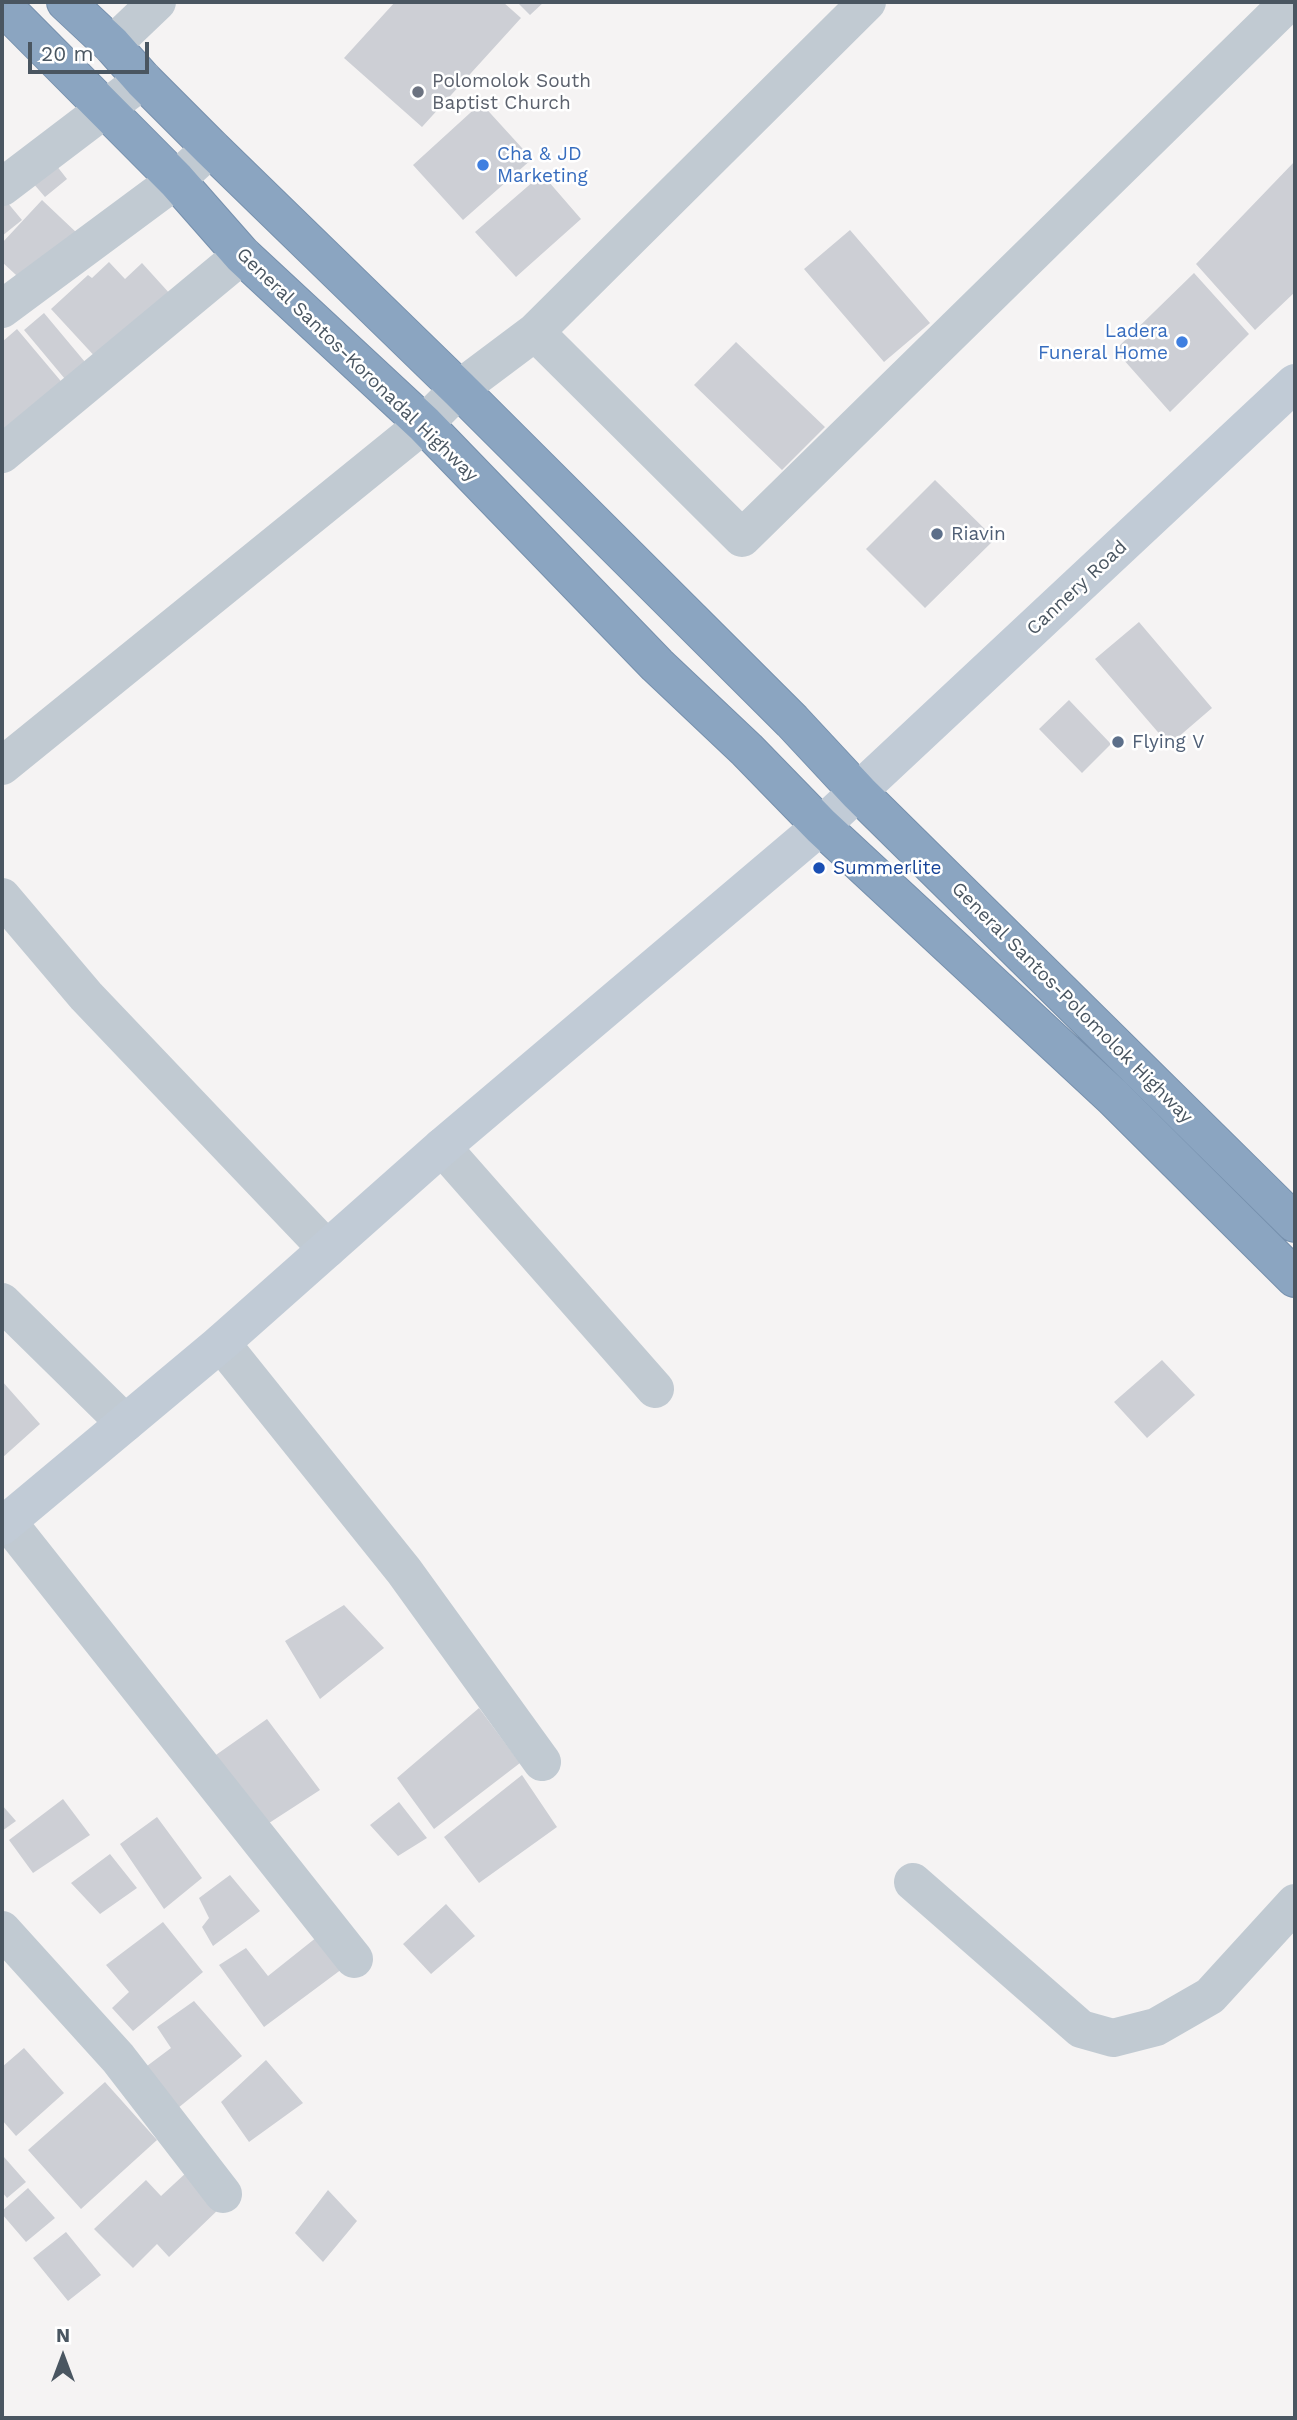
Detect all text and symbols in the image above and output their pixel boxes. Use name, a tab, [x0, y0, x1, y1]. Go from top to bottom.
scale bar	[32, 28, 152, 72]
text: 20 m	[41, 41, 93, 66]
place label: Polomolok South Baptist Church	[432, 70, 591, 114]
marker: Polomolok South Baptist Church	[410, 84, 426, 100]
place label: Cha & JD Marketing	[497, 143, 588, 187]
marker: Cha & JD Marketing	[475, 157, 491, 173]
street label: General Santos-Koronadal Highway	[231, 243, 483, 487]
place label: Ladera Funeral Home	[1038, 320, 1168, 364]
marker: Ladera Funeral Home	[1174, 334, 1190, 350]
place label: Riavin	[951, 523, 1006, 545]
marker: Riavin	[929, 526, 945, 542]
street label: Cannery Road	[1022, 536, 1132, 640]
place label: Flying V	[1132, 731, 1204, 753]
marker: Flying V	[1110, 734, 1126, 750]
place label: Summerlite	[833, 857, 942, 879]
marker: Summerlite	[811, 860, 827, 876]
street label: General Santos-Polomolok Highway	[947, 878, 1197, 1128]
north arrow	[28, 2322, 98, 2392]
text: N	[56, 2324, 70, 2347]

